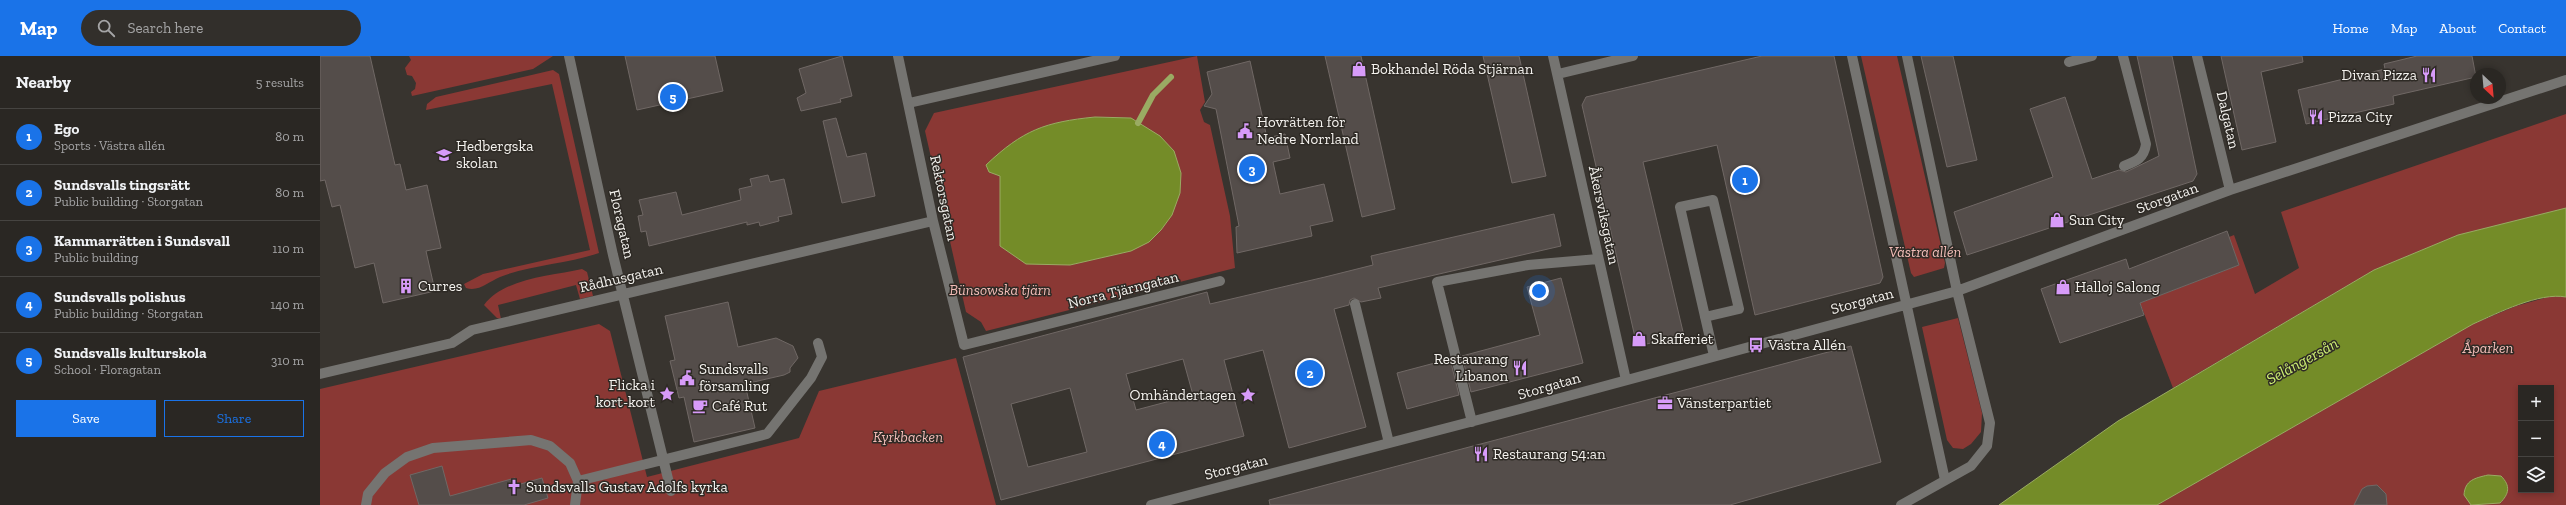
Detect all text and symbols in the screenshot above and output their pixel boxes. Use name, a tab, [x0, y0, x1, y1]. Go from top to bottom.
search box	[81, 10, 361, 46]
text: Map	[20, 17, 57, 40]
icon: search	[95, 17, 117, 39]
text: Search here	[127, 19, 203, 37]
text: Home	[2333, 20, 2369, 37]
text: Map	[2391, 20, 2417, 37]
text: About	[2439, 20, 2476, 37]
text: Contact	[2498, 20, 2546, 37]
shop icon: Bokhandel Röda Stjärnan	[1350, 60, 1368, 78]
place label: Bokhandel Röda Stjärnan	[1371, 60, 1534, 78]
place label: Divan Pizza	[2342, 66, 2417, 84]
restaurant icon: Divan Pizza	[2420, 66, 2438, 84]
north arrow	[2470, 68, 2506, 104]
text: Nearby	[16, 72, 71, 92]
text: 5 results	[256, 75, 304, 90]
pin: 5	[660, 82, 686, 112]
street label: Dalgatan	[2213, 89, 2243, 151]
restaurant icon: Pizza City	[2307, 108, 2325, 126]
place label: Pizza City	[2328, 108, 2393, 126]
place label: Hovrätten för Nedre Norrland	[1257, 113, 1360, 148]
text: Ego	[54, 120, 79, 138]
public building icon: Hovrätten för Nedre Norrland	[1236, 122, 1254, 140]
text: 1	[26, 129, 32, 144]
text: 80 m	[275, 129, 304, 144]
place label: Hedbergska skolan	[456, 137, 533, 172]
text: Sports · Västra allén	[54, 138, 165, 153]
school or university icon: Hedbergska skolan	[435, 146, 453, 164]
street label: Rektorsgatan	[926, 154, 962, 243]
pin: 3	[1239, 154, 1265, 184]
street label: Åkersviksgatan	[1585, 164, 1623, 266]
pin: 1	[1732, 165, 1758, 195]
text: Sundsvalls tingsrätt	[54, 176, 190, 194]
street label: Storgatan	[2134, 178, 2201, 217]
text: 2	[26, 185, 32, 200]
text: 80 m	[275, 185, 304, 200]
street label: Floragatan	[605, 188, 639, 261]
text: Public building · Storgatan	[54, 194, 203, 209]
shop icon: Sun City	[2048, 211, 2066, 229]
place label: Sun City	[2069, 211, 2125, 229]
text: Kammarrätten i Sundsvall	[54, 232, 230, 250]
text: 3	[26, 241, 32, 256]
text: 110 m	[272, 241, 304, 256]
park label: Västra allén	[1889, 243, 1961, 261]
text: Public building	[54, 250, 138, 265]
street label: Rådhusgatan	[578, 260, 665, 296]
street label: Norra Tjärngatan	[1066, 267, 1181, 312]
building icon: Curres	[397, 277, 415, 295]
place label: Curres	[418, 277, 462, 295]
shop icon: Halloj Salong	[2054, 278, 2072, 296]
place label: Halloj Salong	[2075, 278, 2160, 296]
park label: Bünsowska tjärn	[949, 281, 1051, 299]
your location	[1529, 281, 1549, 301]
street label: Storgatan	[1829, 284, 1896, 318]
text: Sundsvalls polishus	[54, 288, 186, 306]
text: 4	[25, 297, 33, 312]
text: 140 m	[270, 297, 304, 312]
text: Public building · Storgatan	[54, 306, 203, 321]
shop icon: Skafferiet	[1630, 330, 1648, 348]
place label: Skafferiet	[1651, 330, 1714, 348]
water label: Selångersån	[2263, 333, 2341, 389]
bus stop icon: Västra Allén	[1747, 336, 1765, 354]
place label: Västra Allén	[1767, 336, 1846, 354]
park label: Åparken	[2462, 339, 2514, 357]
text: Sundsvalls kulturskola	[54, 344, 207, 362]
place label: Restaurang Libanon	[1434, 350, 1508, 385]
text: 5	[26, 353, 32, 368]
text: 310 m	[271, 353, 304, 368]
pin: 2	[1297, 358, 1323, 388]
restaurant icon: Restaurang Libanon	[1511, 359, 1529, 377]
place label: Sundsvalls församling	[699, 360, 769, 395]
text: School · Floragatan	[54, 362, 161, 377]
street label: Storgatan	[1516, 368, 1583, 404]
public building icon: Sundsvalls församling	[678, 369, 696, 387]
place label: Flicka i kort-kort	[596, 376, 655, 411]
place icon: Flicka i kort-kort	[658, 385, 676, 403]
map controls	[2518, 385, 2554, 493]
button: +	[2518, 385, 2554, 421]
place label: Omhändertagen	[1130, 386, 1236, 404]
place icon: Omhändertagen	[1239, 386, 1257, 404]
office icon: Vänsterpartiet	[1656, 394, 1674, 412]
place label: Vänsterpartiet	[1676, 394, 1772, 412]
cafe icon: Café Rut	[691, 397, 709, 415]
place label: Café Rut	[712, 397, 768, 415]
button: Save	[16, 400, 156, 437]
button: Share	[164, 400, 304, 437]
button: −	[2518, 421, 2554, 457]
park label: Kyrkbacken	[873, 428, 943, 446]
pin: 4	[1149, 429, 1175, 459]
restaurant icon: Restaurang 54:an	[1472, 445, 1490, 463]
place label: Restaurang 54:an	[1493, 445, 1606, 463]
street label: Storgatan	[1203, 450, 1270, 484]
button: layers	[2518, 457, 2554, 493]
church icon: Sundsvalls Gustav Adolfs kyrka	[505, 478, 523, 496]
place label: Sundsvalls Gustav Adolfs kyrka	[526, 478, 728, 496]

